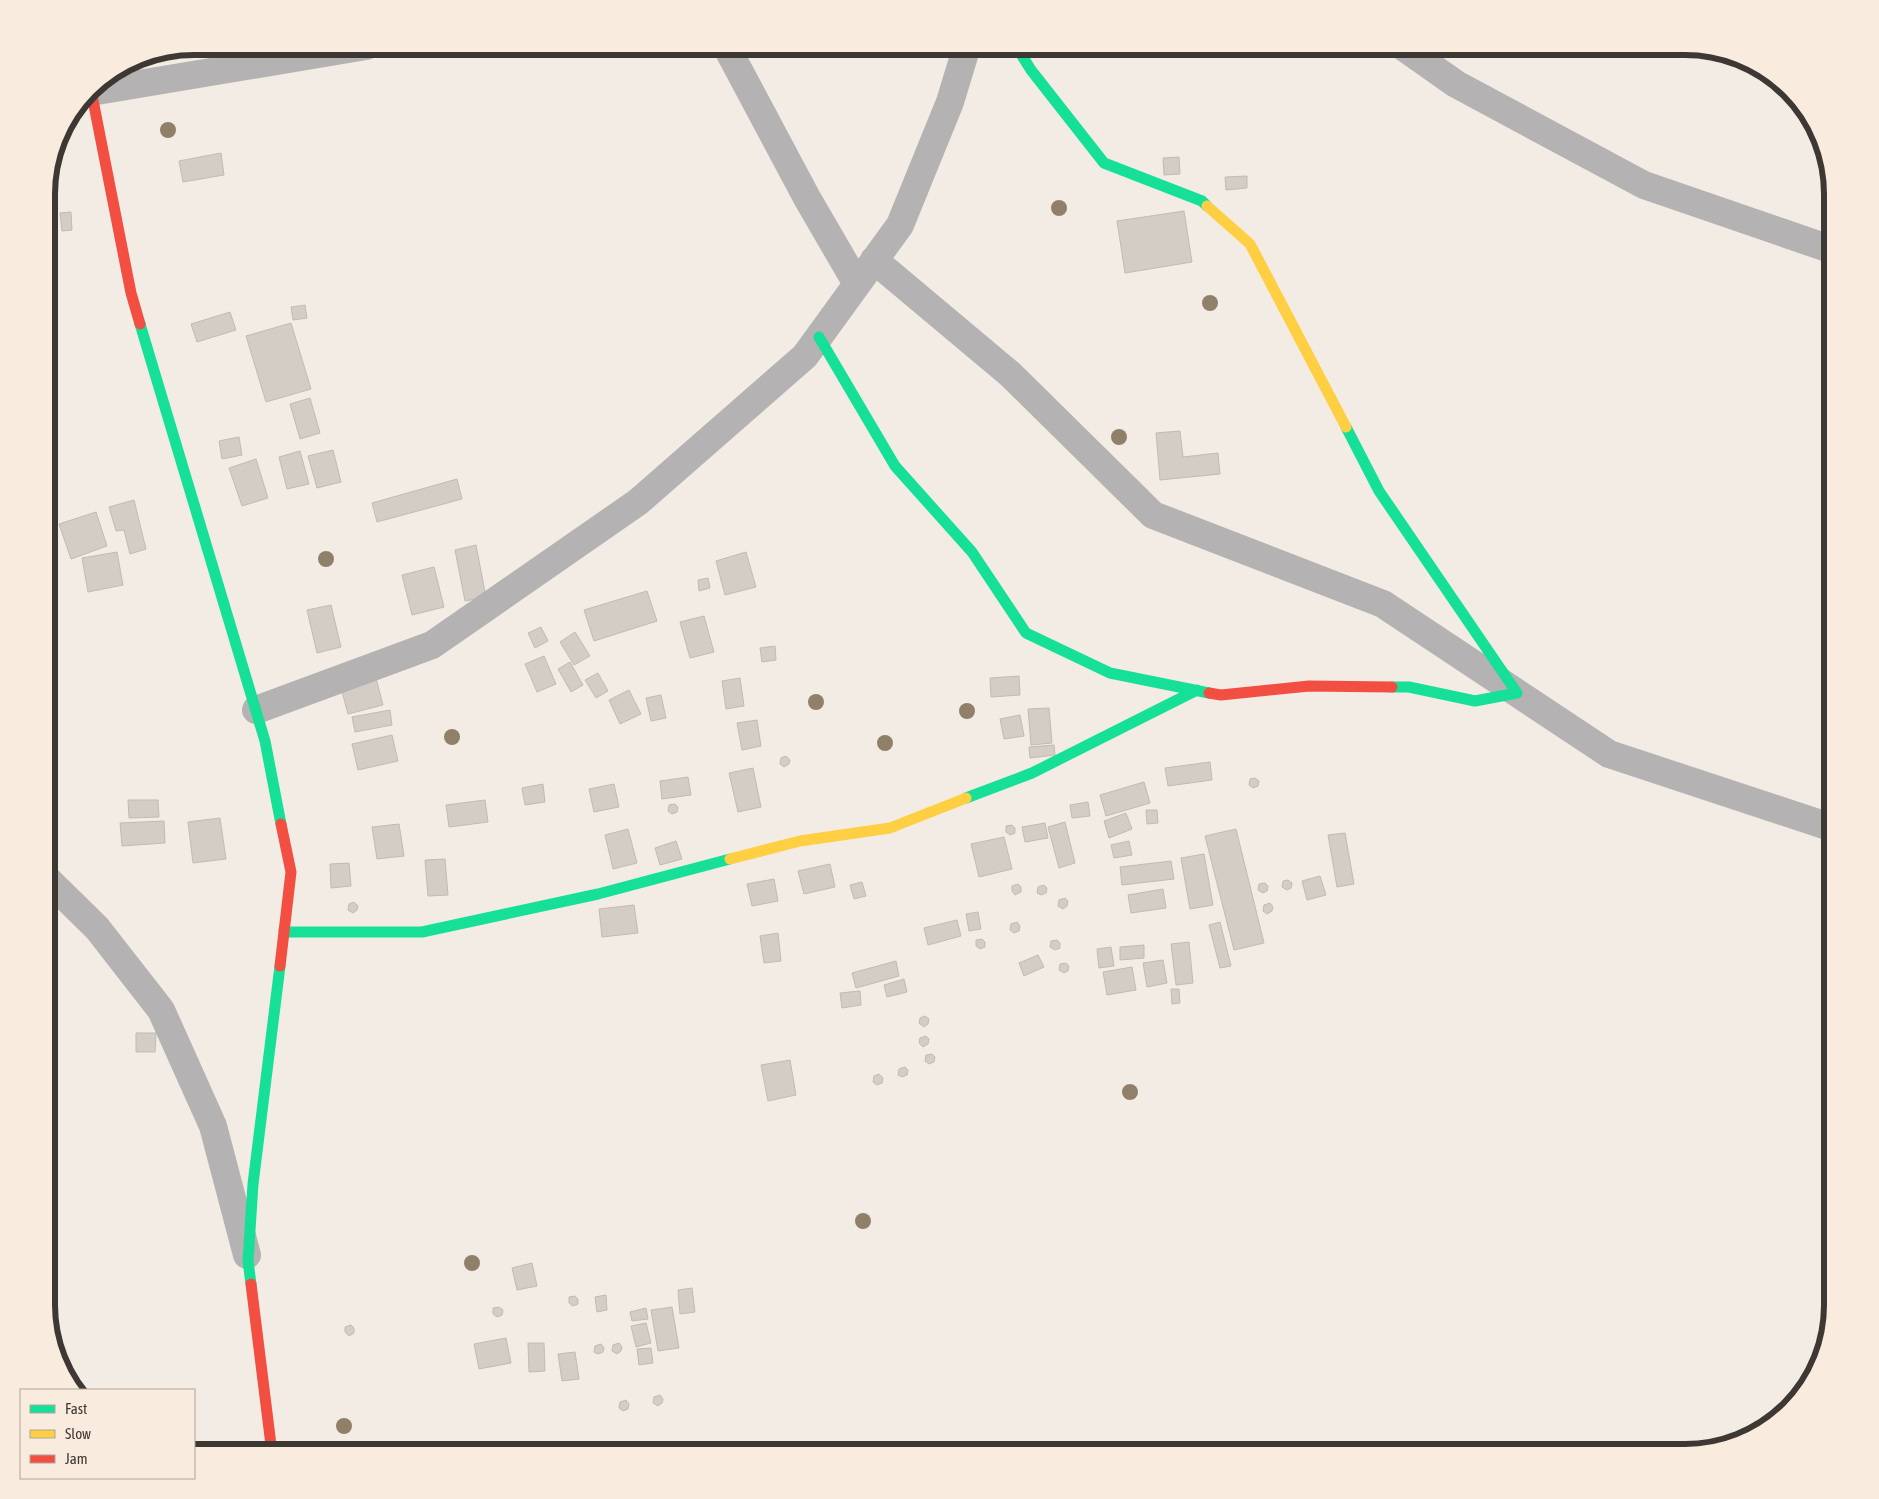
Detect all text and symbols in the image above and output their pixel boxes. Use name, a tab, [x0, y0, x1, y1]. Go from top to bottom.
legend	[20, 1389, 195, 1479]
text: Fast	[65, 1400, 87, 1417]
text: Slow	[65, 1425, 91, 1442]
text: Jam	[65, 1450, 88, 1467]

